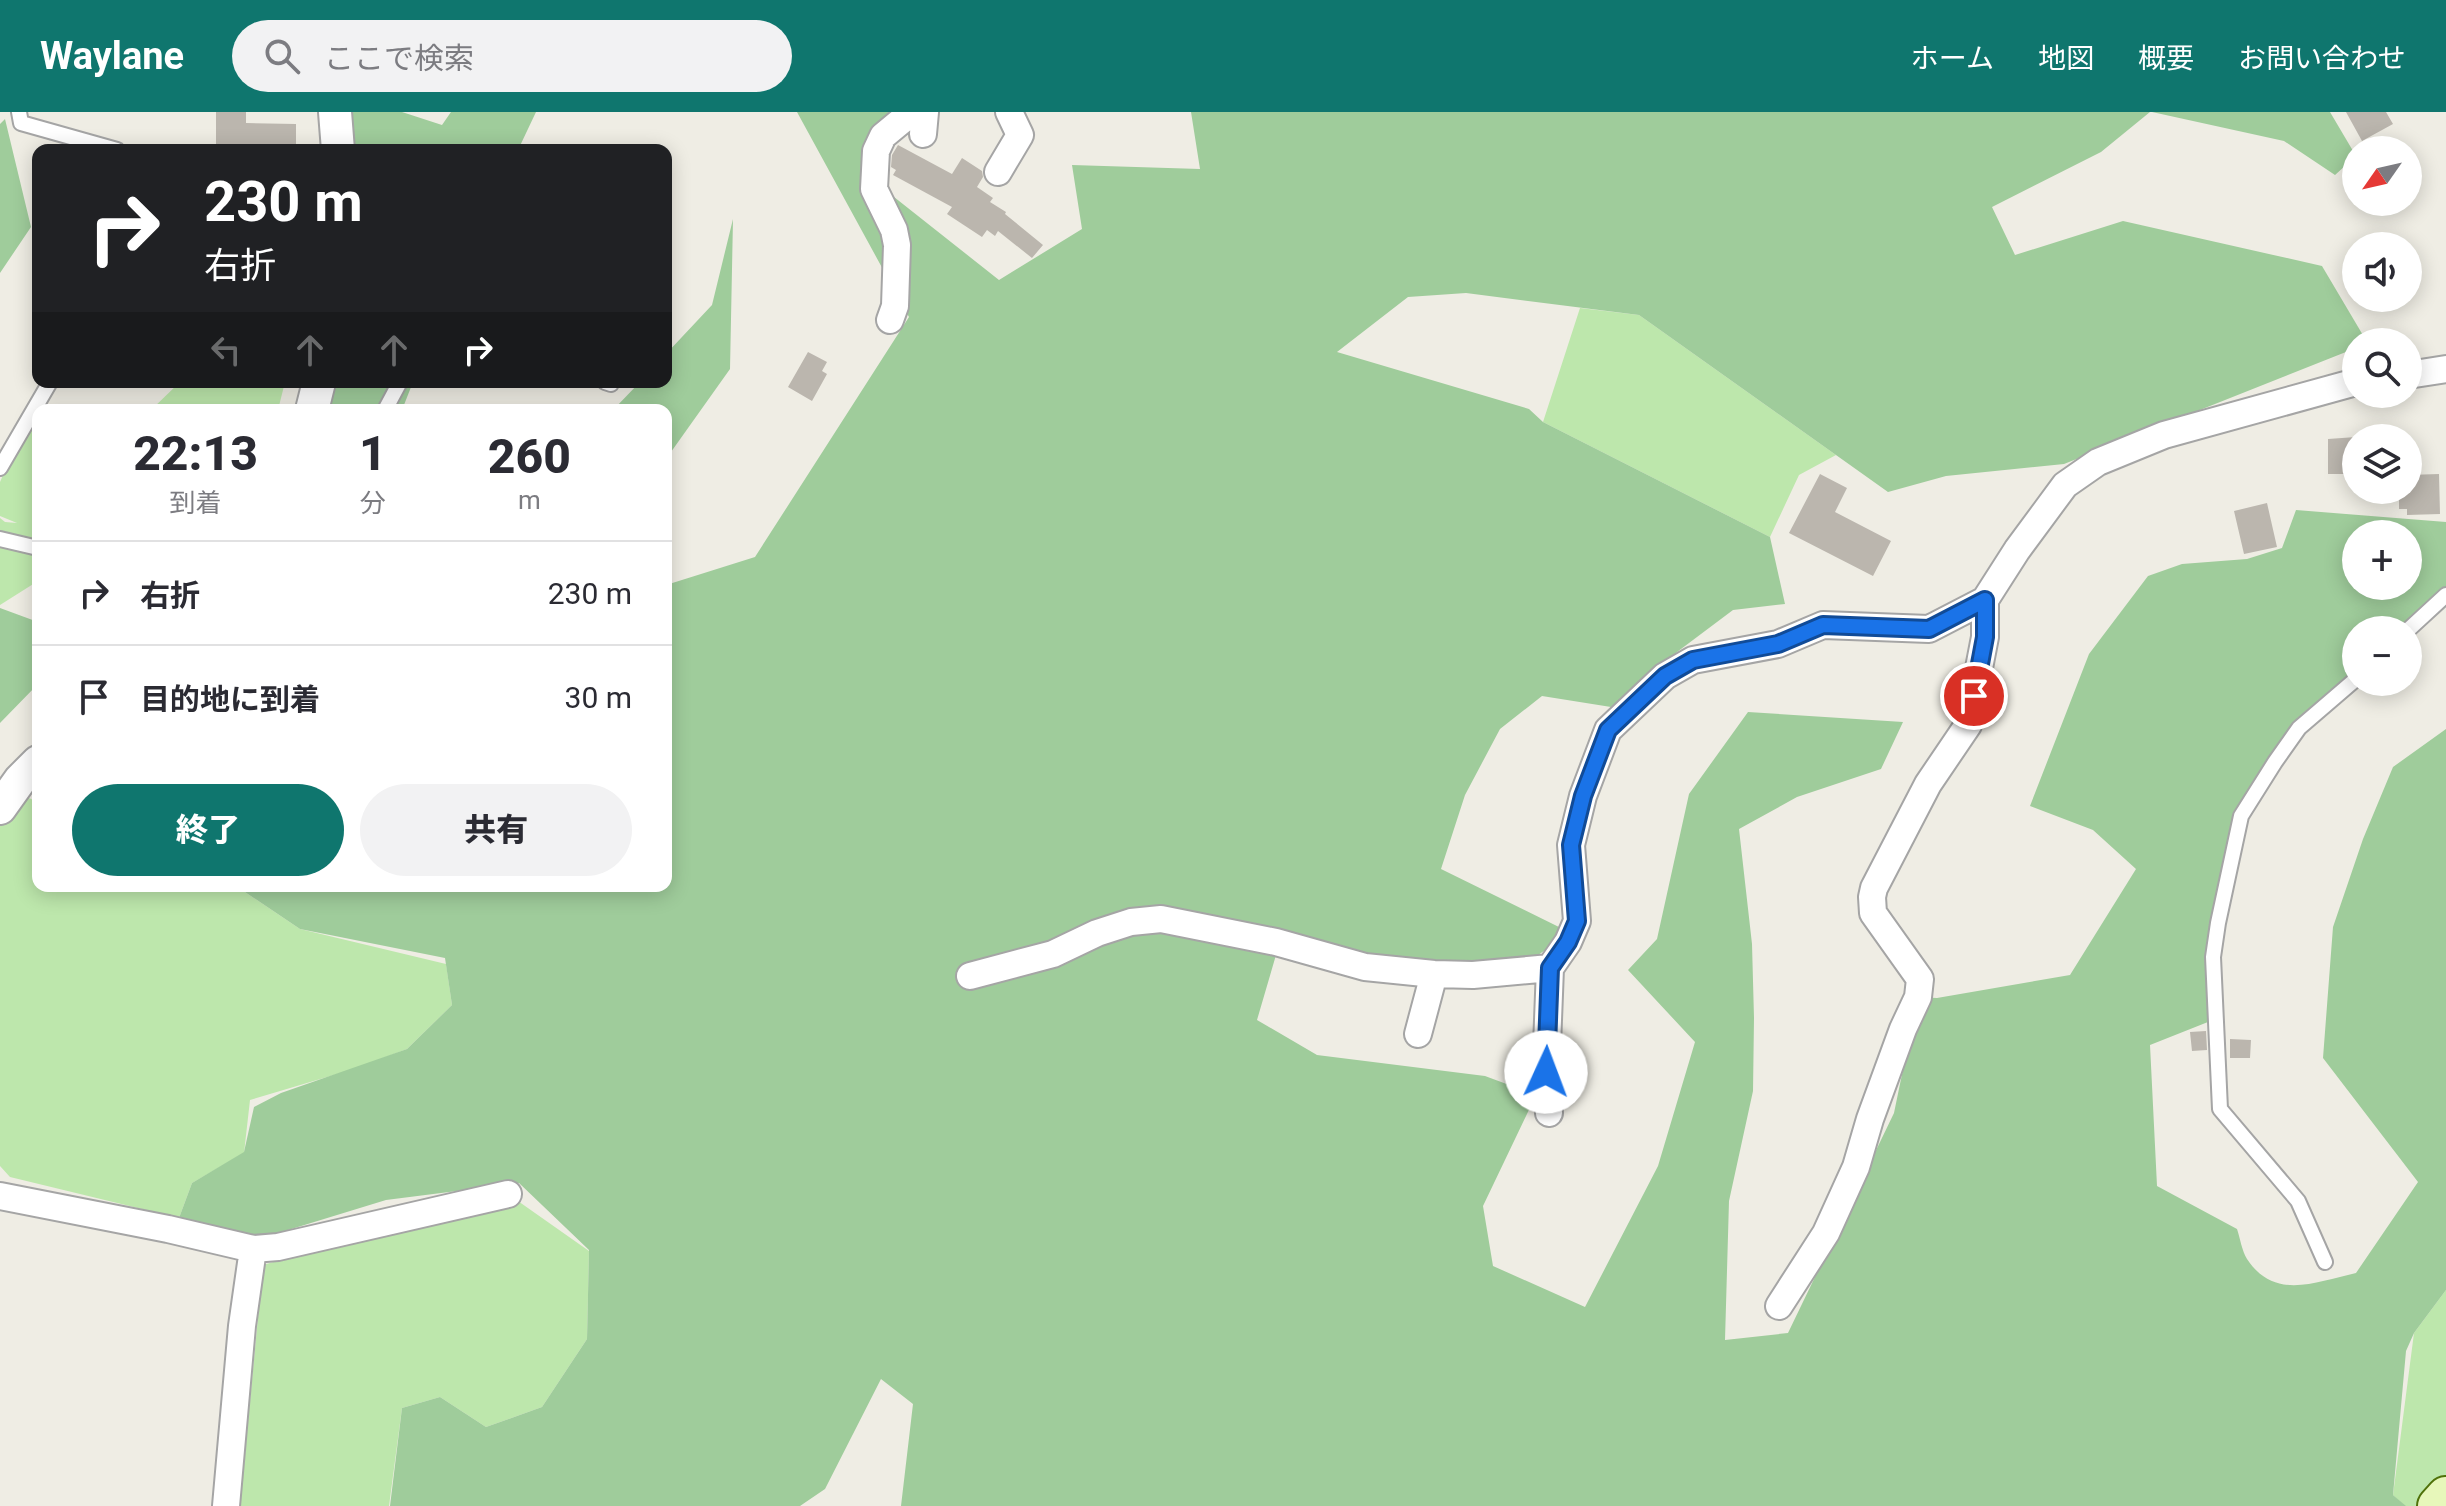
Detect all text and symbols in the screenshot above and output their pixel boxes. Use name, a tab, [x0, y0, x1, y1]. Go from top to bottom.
search box	[232, 20, 792, 92]
text: Waylane	[40, 34, 184, 78]
icon: search	[260, 34, 304, 78]
text: ここで検索	[324, 41, 474, 76]
text: ホーム	[1911, 42, 1994, 75]
text: 地図	[2038, 42, 2094, 75]
text: 概要	[2138, 42, 2194, 75]
text: お問い合わせ	[2238, 42, 2406, 75]
north arrow	[2342, 136, 2422, 216]
map controls	[2342, 136, 2422, 696]
text: 230 m	[204, 169, 363, 235]
icon: right	[72, 176, 176, 280]
button: sound	[2342, 232, 2422, 312]
text: 右折	[204, 245, 276, 287]
icon: left	[204, 328, 248, 372]
icon: ahead	[288, 328, 332, 372]
icon: ahead	[372, 328, 416, 372]
icon: right	[456, 328, 500, 372]
button: search	[2342, 328, 2422, 408]
button: layers	[2342, 424, 2422, 504]
text: 22:13	[133, 425, 258, 482]
text: 1	[359, 425, 387, 482]
text: 260	[488, 428, 571, 485]
text: m	[518, 485, 541, 515]
text: 到着	[169, 488, 221, 518]
text: 分	[360, 488, 386, 518]
button: +	[2342, 520, 2422, 600]
icon: right	[72, 571, 116, 615]
text: 230 m	[548, 576, 632, 611]
text: 右折	[140, 578, 200, 613]
button: −	[2342, 616, 2422, 696]
pin	[1940, 662, 2008, 730]
icon: arrive	[1952, 674, 1996, 718]
icon: arrive	[72, 675, 116, 719]
text: 30 m	[565, 680, 632, 715]
text: 目的地に到着	[140, 682, 320, 717]
button: 終了	[72, 784, 344, 876]
button: 共有	[360, 784, 632, 876]
position arrow	[1504, 1030, 1588, 1114]

